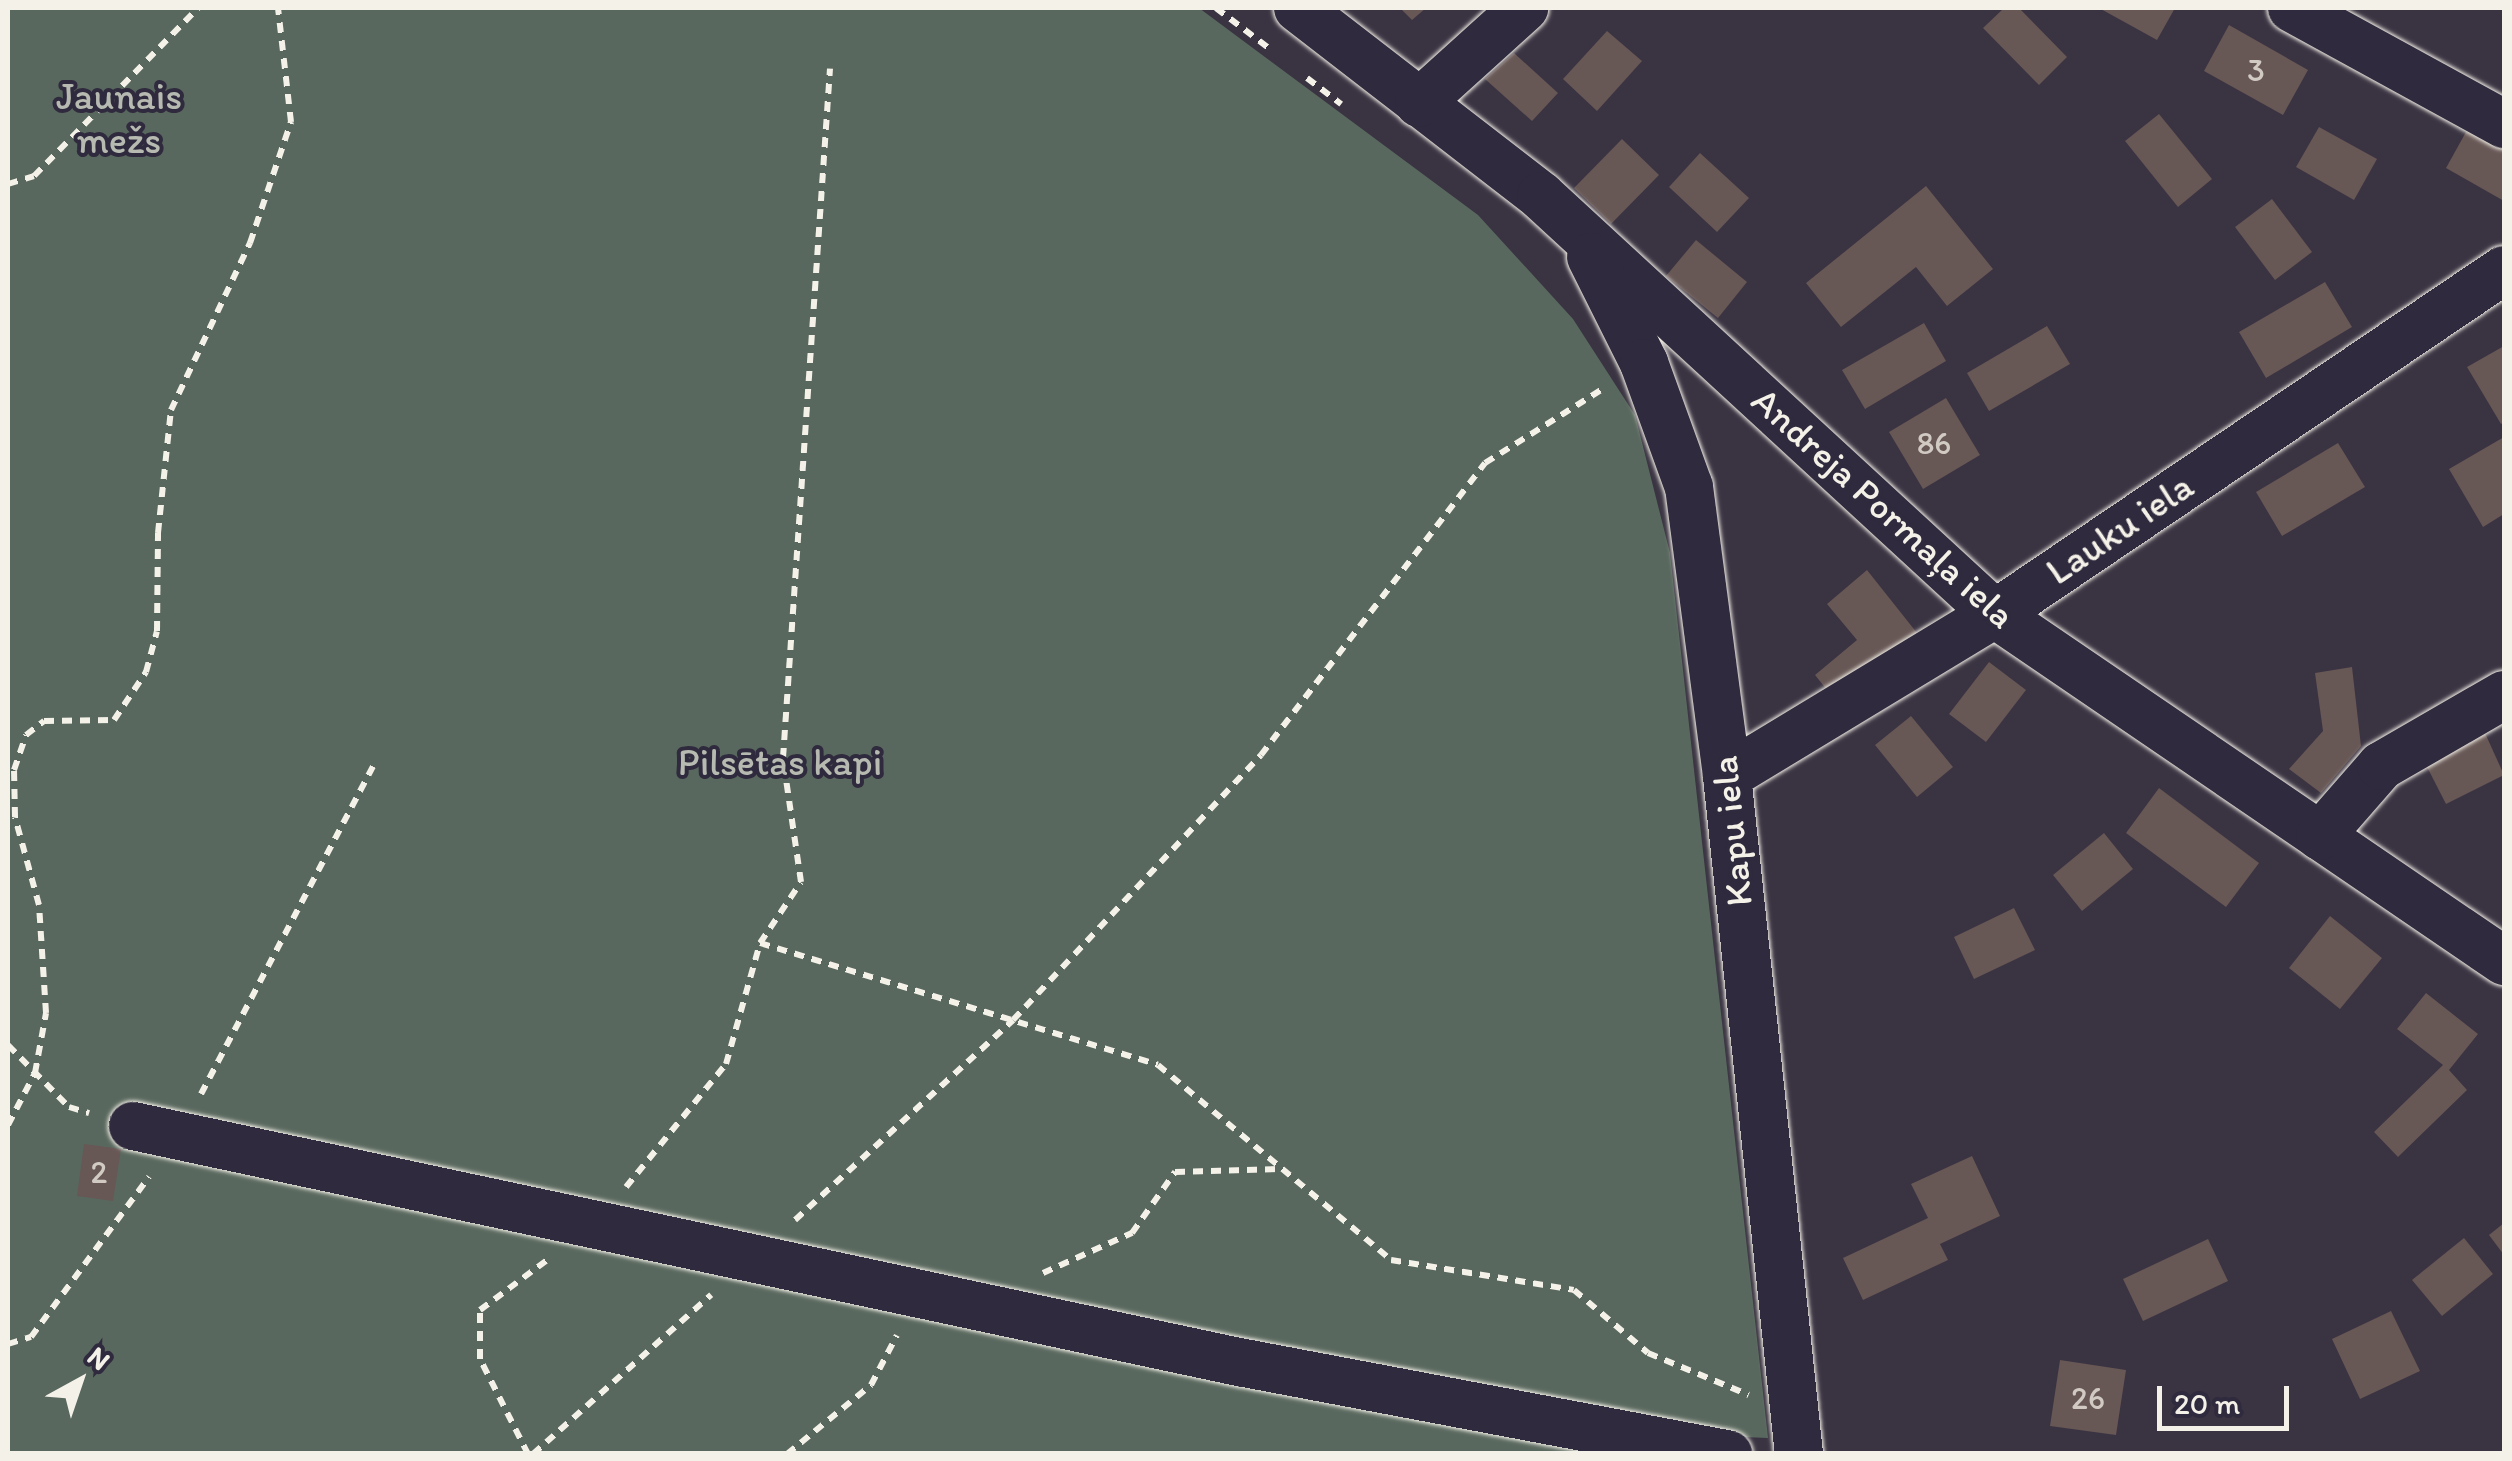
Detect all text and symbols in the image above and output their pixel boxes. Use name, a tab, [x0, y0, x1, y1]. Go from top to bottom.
house number: 3	[2247, 51, 2265, 89]
park label: Jaunais mežs	[56, 74, 182, 163]
street label: Andreja Pormaļa iela	[1742, 378, 2024, 638]
house number: 86	[1917, 424, 1951, 462]
street label: Lauku iela	[2038, 463, 2202, 595]
park label: Pilsētas kapi	[678, 740, 882, 786]
street label: Kapu iela	[1701, 753, 1763, 909]
house number: 2	[91, 1153, 107, 1191]
north arrow	[30, 1331, 130, 1431]
text: N	[81, 1339, 117, 1377]
scale bar	[2162, 1366, 2294, 1428]
house number: 26	[2071, 1379, 2105, 1417]
text: 20 m	[2174, 1385, 2240, 1422]

